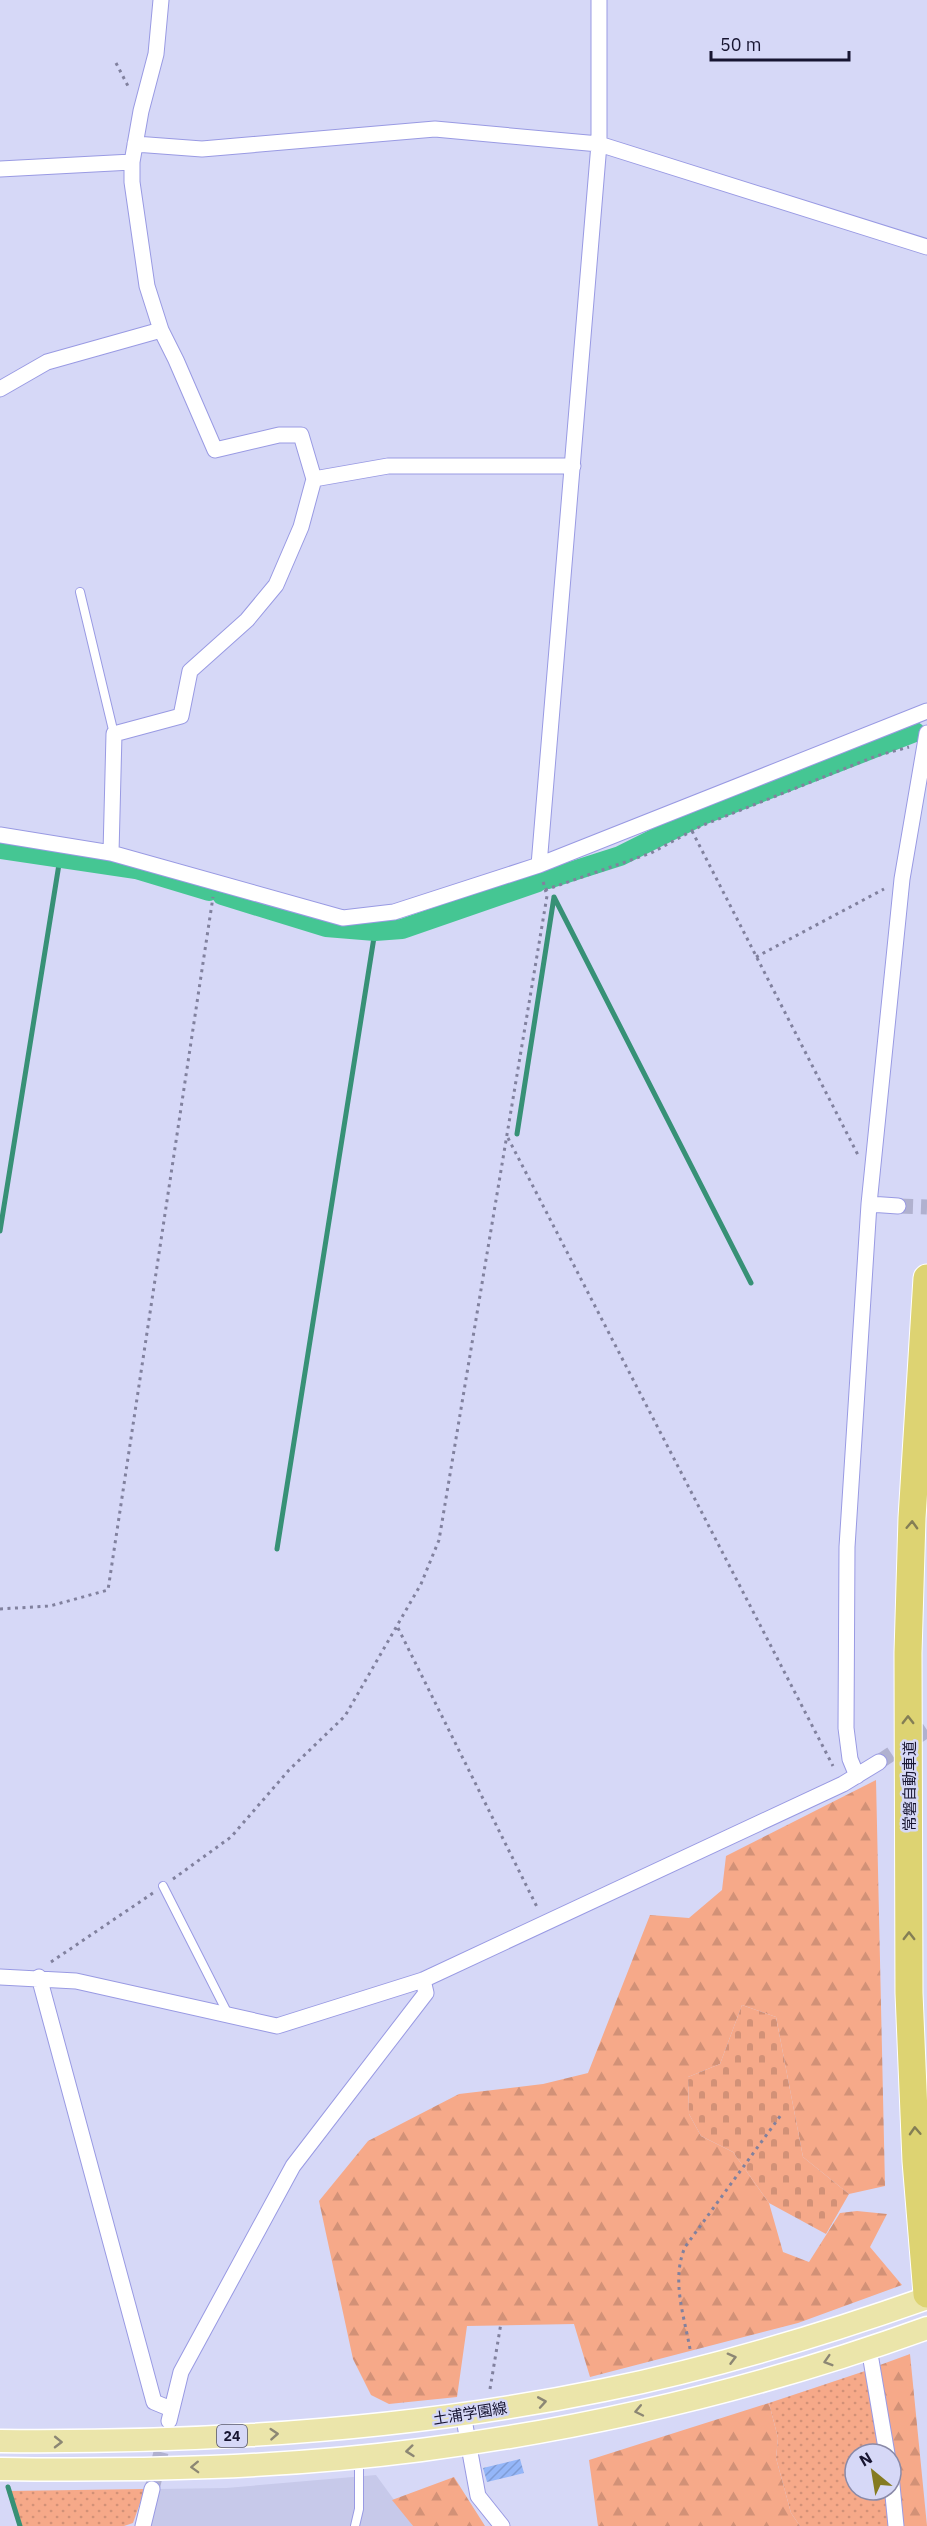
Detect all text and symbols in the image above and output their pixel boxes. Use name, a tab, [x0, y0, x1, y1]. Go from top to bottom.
scale bar	[711, 24, 849, 62]
text: 50 m	[720, 33, 762, 56]
one-way arrow	[906, 1521, 918, 1530]
one-way arrow	[902, 1715, 914, 1724]
street label: 常磐自動車道	[900, 1741, 919, 1831]
one-way arrow	[903, 1931, 915, 1940]
one-way arrow	[909, 2126, 922, 2135]
one-way arrow	[726, 2353, 737, 2365]
one-way arrow	[823, 2354, 834, 2366]
one-way arrow	[536, 2396, 546, 2409]
street label: 土浦学園線	[431, 2398, 509, 2428]
one-way arrow	[634, 2403, 644, 2416]
road number: 24	[217, 2425, 247, 2447]
one-way arrow	[270, 2428, 279, 2441]
one-way arrow	[54, 2436, 63, 2448]
north arrow	[843, 2442, 903, 2502]
one-way arrow	[406, 2444, 415, 2457]
text: N	[855, 2447, 876, 2471]
one-way arrow	[190, 2460, 199, 2473]

